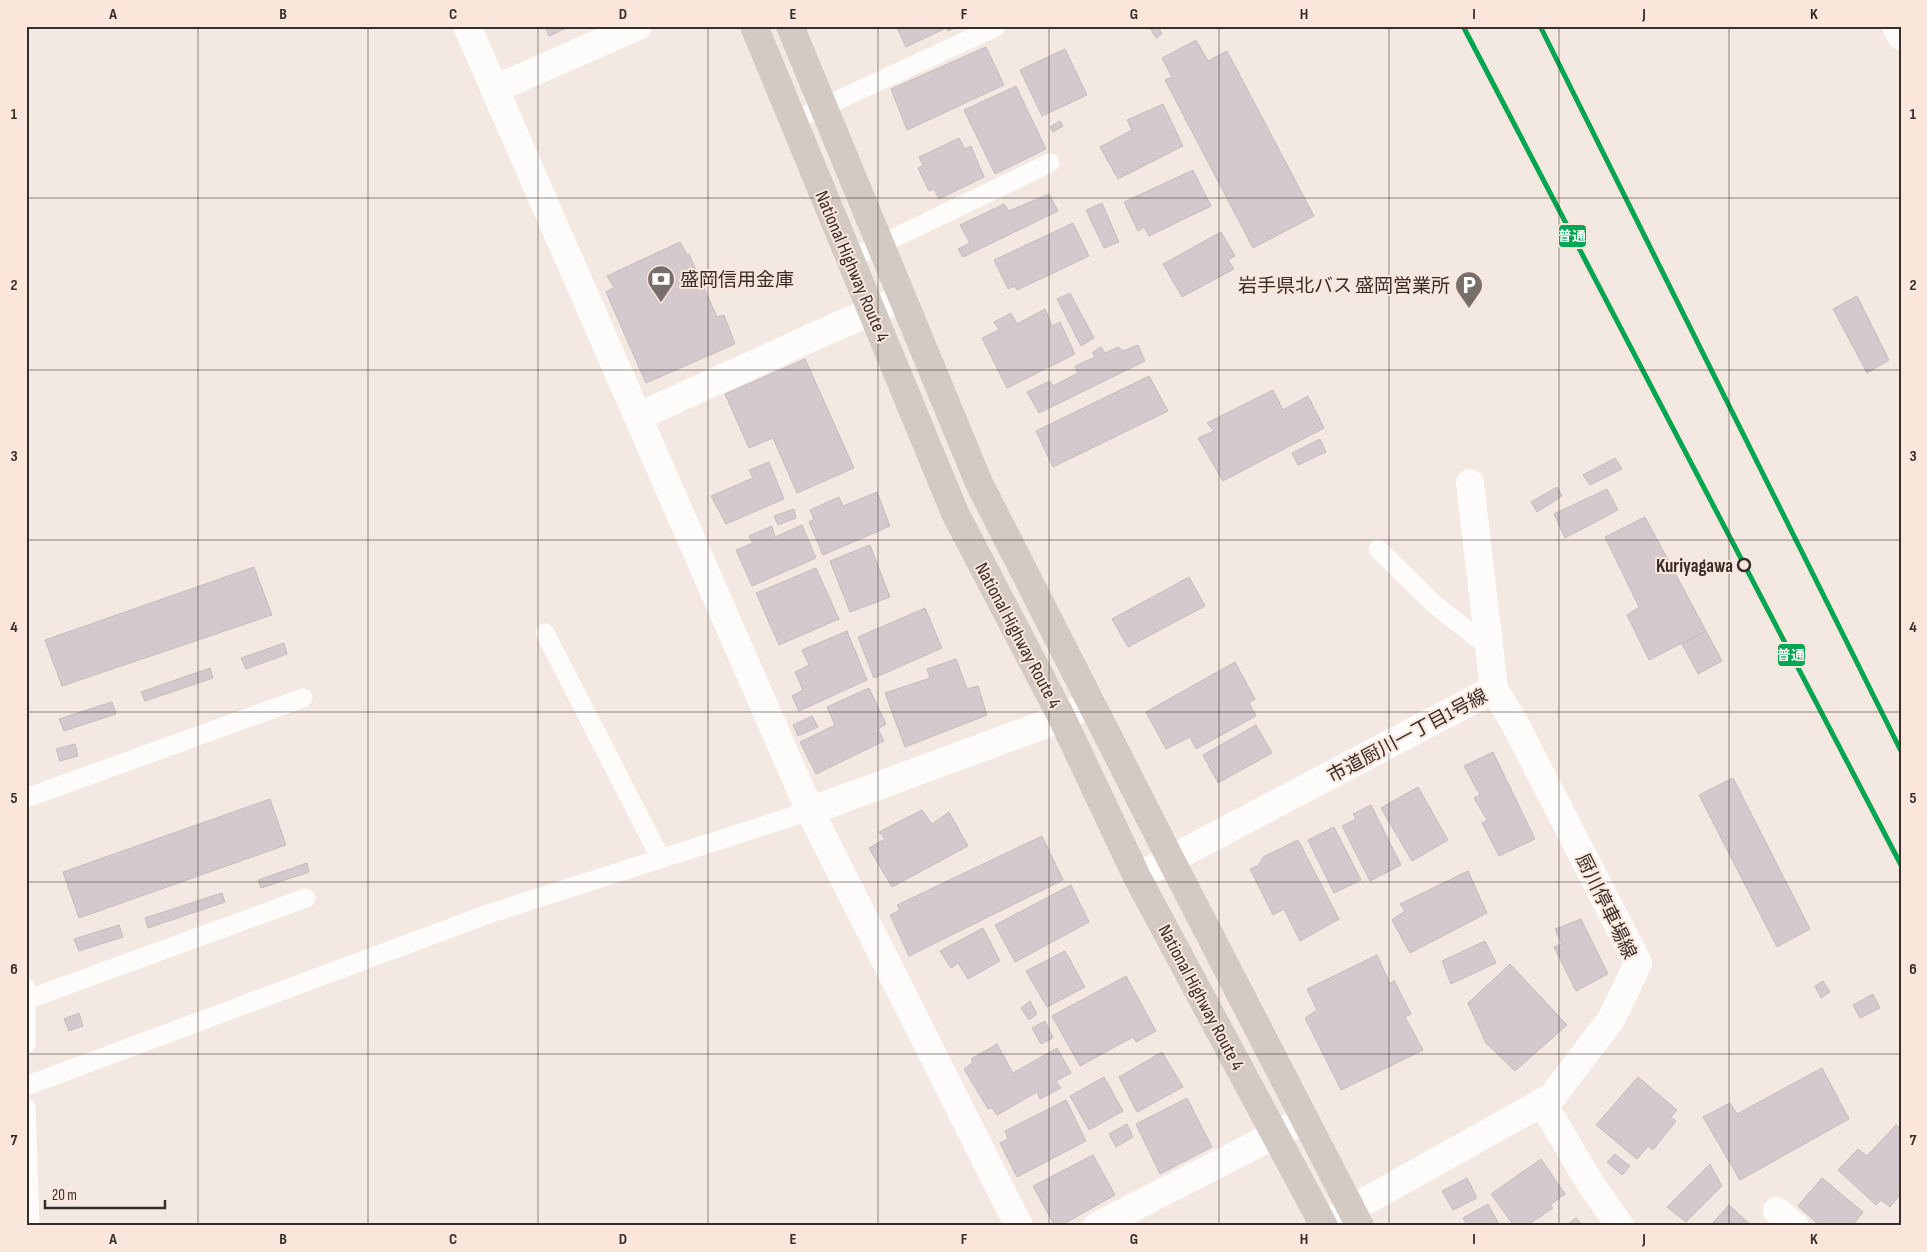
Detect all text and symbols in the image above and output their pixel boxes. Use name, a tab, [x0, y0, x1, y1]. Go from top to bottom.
text: A	[108, 5, 117, 24]
text: B	[279, 5, 287, 24]
text: C	[449, 5, 457, 24]
text: D	[619, 5, 627, 24]
text: E	[790, 5, 797, 24]
text: F	[961, 5, 968, 24]
text: G	[1130, 5, 1138, 24]
text: H	[1300, 5, 1308, 24]
text: I	[1472, 5, 1476, 24]
text: J	[1641, 5, 1646, 24]
text: K	[1810, 5, 1818, 24]
text: 1	[11, 105, 18, 124]
text: 1	[1910, 105, 1917, 124]
street label: National Highway Route 4	[809, 188, 894, 346]
line badge: 普通	[1558, 224, 1587, 248]
text: 普通	[1558, 228, 1586, 245]
bank icon: 盛岡信用金庫	[646, 264, 676, 303]
place label: 盛岡信用金庫	[680, 269, 794, 292]
parking icon: 岩手県北バス 盛岡営業所	[1454, 270, 1484, 309]
place label: 岩手県北バス 盛岡営業所	[1238, 275, 1450, 298]
text: 2	[10, 276, 18, 295]
text: 2	[1909, 276, 1917, 295]
text: 3	[10, 447, 18, 466]
text: 3	[1909, 447, 1917, 466]
place label: Kuriyagawa	[1656, 555, 1733, 578]
marker: Kuriyagawa	[1737, 558, 1751, 572]
street label: National Highway Route 4	[970, 559, 1066, 713]
text: 4	[10, 618, 18, 637]
text: 4	[1909, 618, 1917, 637]
line badge: 普通	[1777, 643, 1806, 667]
text: 普通	[1777, 647, 1805, 664]
street label: 市道厨川一丁目1号線	[1324, 684, 1492, 788]
text: 5	[10, 789, 18, 808]
text: 5	[1909, 789, 1917, 808]
street label: 厨川停車場線	[1570, 850, 1641, 963]
street label: National Highway Route 4	[1153, 921, 1249, 1075]
text: 6	[10, 960, 18, 979]
text: 6	[1909, 960, 1917, 979]
text: 7	[11, 1131, 18, 1150]
text: 7	[1910, 1131, 1917, 1150]
scale bar	[45, 1177, 165, 1209]
text: 20 m	[52, 1186, 77, 1205]
text: A	[108, 1230, 117, 1249]
text: B	[279, 1230, 287, 1249]
text: C	[449, 1230, 457, 1249]
text: D	[619, 1230, 627, 1249]
text: E	[790, 1230, 797, 1249]
text: F	[961, 1230, 968, 1249]
text: G	[1130, 1230, 1138, 1249]
text: H	[1300, 1230, 1308, 1249]
text: I	[1472, 1230, 1476, 1249]
text: J	[1641, 1230, 1646, 1249]
text: K	[1810, 1230, 1818, 1249]

